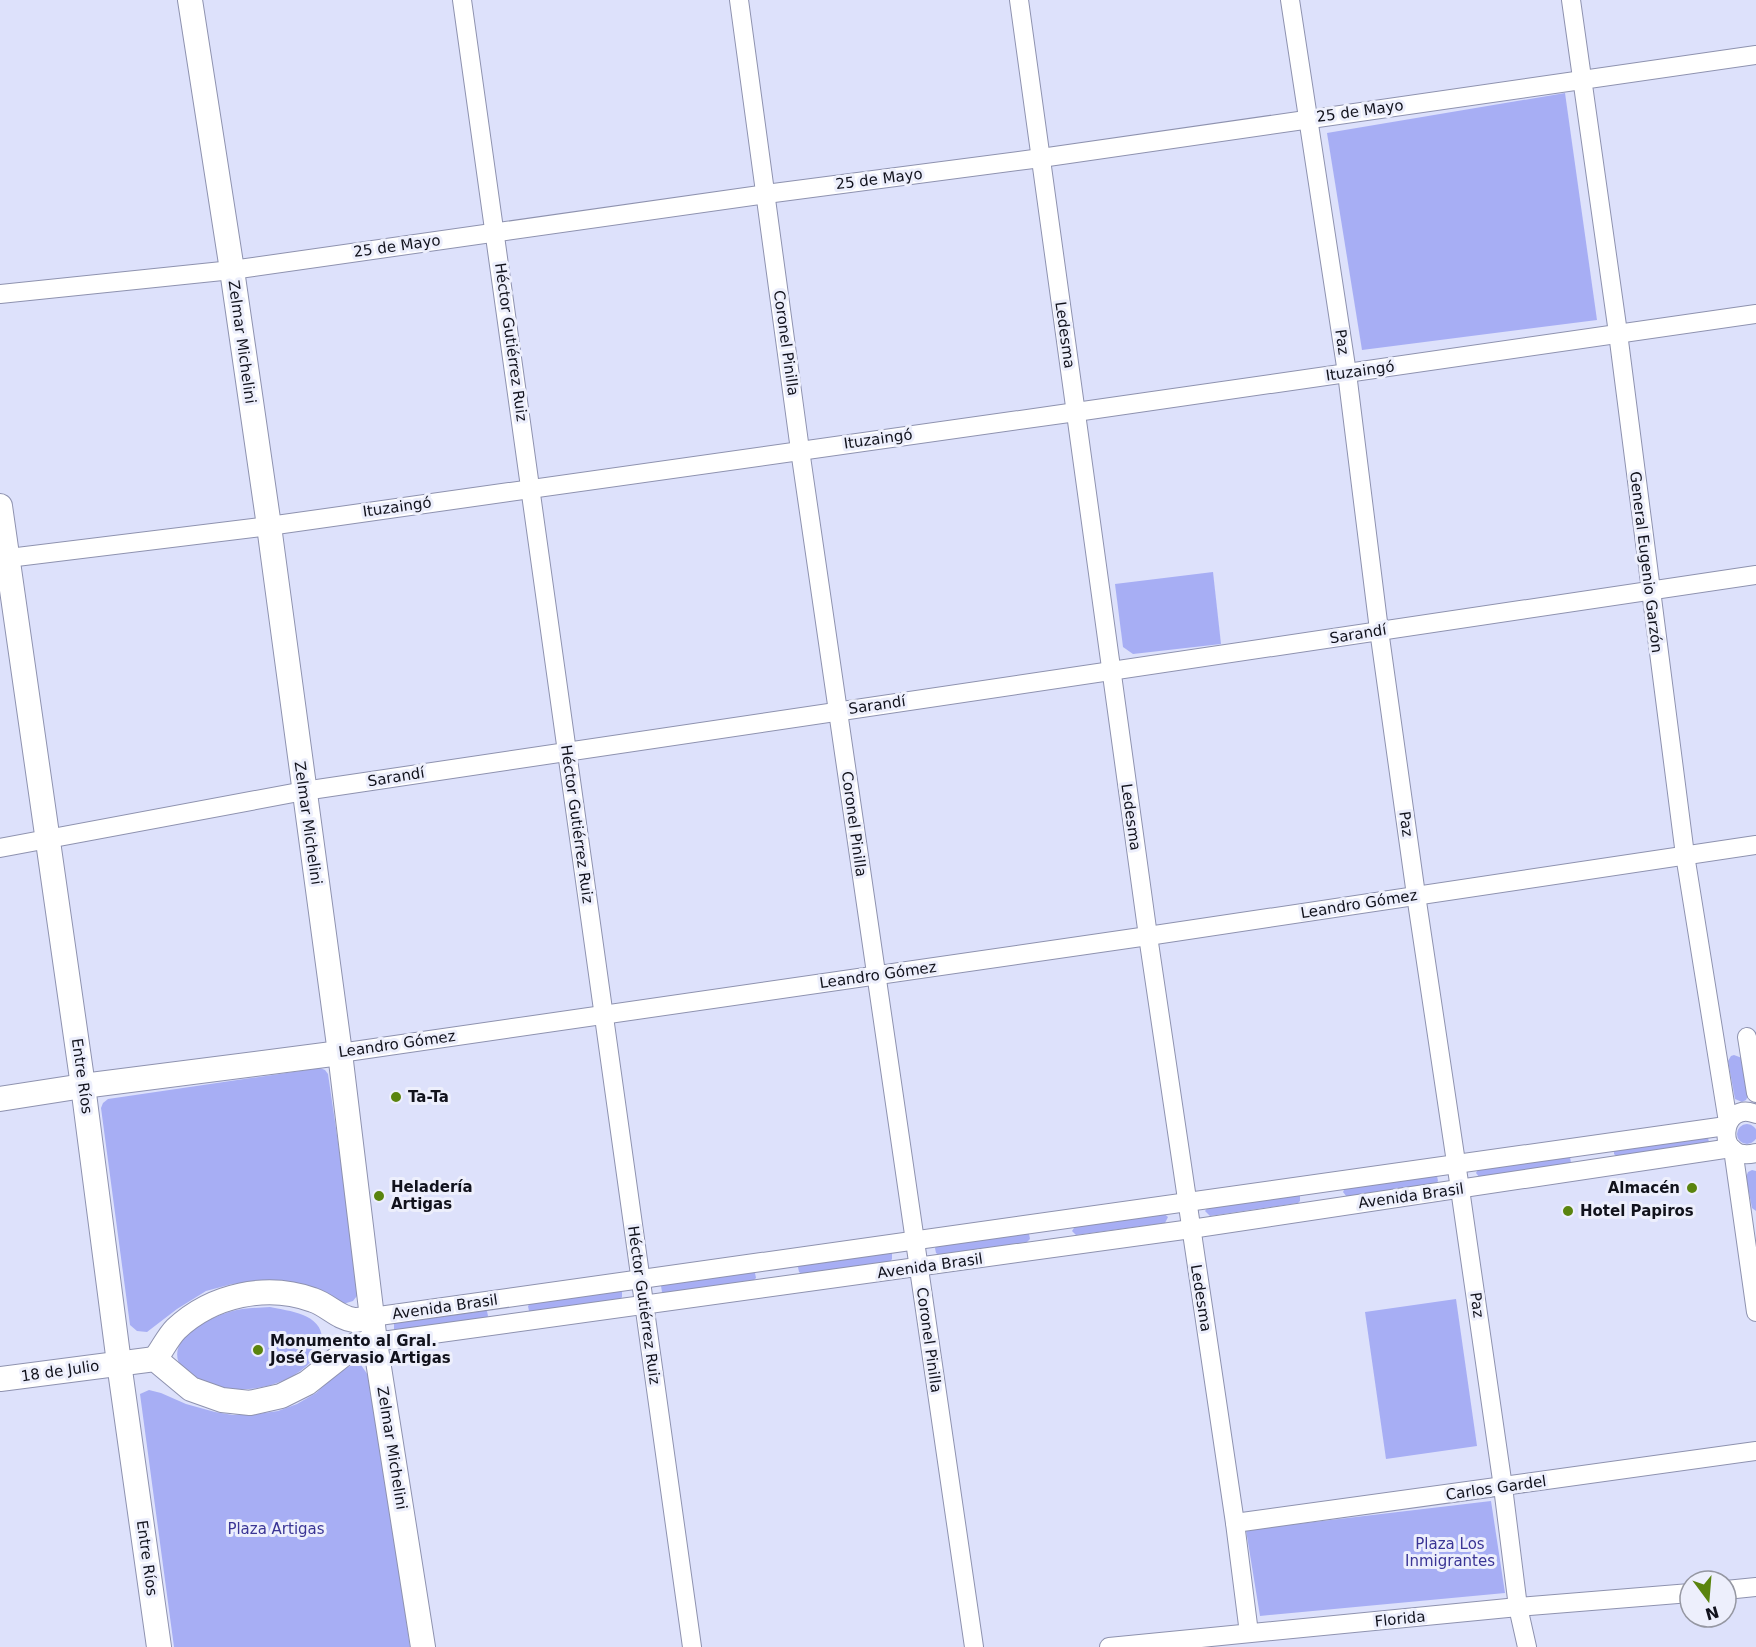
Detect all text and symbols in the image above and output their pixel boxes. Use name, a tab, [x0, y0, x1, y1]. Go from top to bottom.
street label: 25 de Mayo	[1315, 96, 1405, 126]
street label: 25 de Mayo	[834, 165, 924, 193]
street label: 25 de Mayo	[352, 231, 442, 261]
street label: Héctor Gutiérrez Ruiz	[491, 261, 531, 423]
street label: Zelmar Michelini	[224, 279, 260, 405]
street label: Coronel Pinilla	[770, 289, 802, 397]
street label: Ledesma	[1051, 300, 1079, 370]
street label: Paz	[1331, 328, 1353, 356]
street label: Ituzaingó	[1324, 357, 1396, 385]
street label: Ituzaingó	[842, 425, 914, 453]
street label: General Eugenio Garzón	[1626, 470, 1666, 654]
street label: Ituzaingó	[361, 493, 433, 521]
street label: Sarandí	[1328, 621, 1389, 647]
street label: Sarandí	[847, 692, 907, 718]
street label: Héctor Gutiérrez Ruiz	[557, 743, 597, 905]
street label: Zelmar Michelini	[290, 760, 326, 886]
street label: Sarandí	[366, 764, 427, 790]
street label: Coronel Pinilla	[838, 770, 870, 878]
street label: Ledesma	[1117, 782, 1145, 852]
street label: Paz	[1395, 810, 1417, 838]
street label: Leandro Gómez	[1299, 886, 1419, 922]
street label: Leandro Gómez	[818, 958, 938, 992]
street label: Leandro Gómez	[337, 1027, 457, 1061]
street label: Entre Ríos	[68, 1037, 96, 1115]
place label: Ta-Ta	[408, 1088, 449, 1106]
marker: Ta-Ta	[389, 1090, 403, 1104]
place label: Heladería Artigas	[391, 1178, 473, 1213]
place label: Almacén	[1608, 1179, 1680, 1197]
street label: Avenida Brasil	[1357, 1180, 1465, 1212]
marker: Almacén	[1685, 1181, 1699, 1195]
marker: Heladería Artigas	[372, 1189, 386, 1203]
place label: Hotel Papiros	[1580, 1202, 1694, 1220]
marker: Hotel Papiros	[1561, 1204, 1575, 1218]
street label: Héctor Gutiérrez Ruiz	[624, 1224, 664, 1386]
street label: Avenida Brasil	[876, 1250, 984, 1282]
street label: Ledesma	[1187, 1263, 1215, 1333]
street label: Coronel Pinilla	[913, 1286, 945, 1394]
street label: Avenida Brasil	[391, 1291, 499, 1323]
street label: Paz	[1466, 1291, 1488, 1319]
place label: Monumento al Gral. José Gervasio Artigas	[269, 1332, 451, 1367]
marker: Monumento al Gral. José Gervasio Artigas	[251, 1343, 265, 1357]
street label: 18 de Julio	[20, 1357, 100, 1385]
street label: Zelmar Michelini	[373, 1385, 411, 1511]
street label: Carlos Gardel	[1445, 1472, 1547, 1504]
street label: Entre Ríos	[133, 1519, 161, 1597]
park label: Plaza Artigas	[227, 1520, 325, 1538]
park label: Plaza Los Inmigrantes	[1405, 1535, 1495, 1570]
north arrow	[1678, 1569, 1738, 1629]
text: N	[1703, 1602, 1721, 1624]
street label: Florida	[1374, 1607, 1426, 1631]

